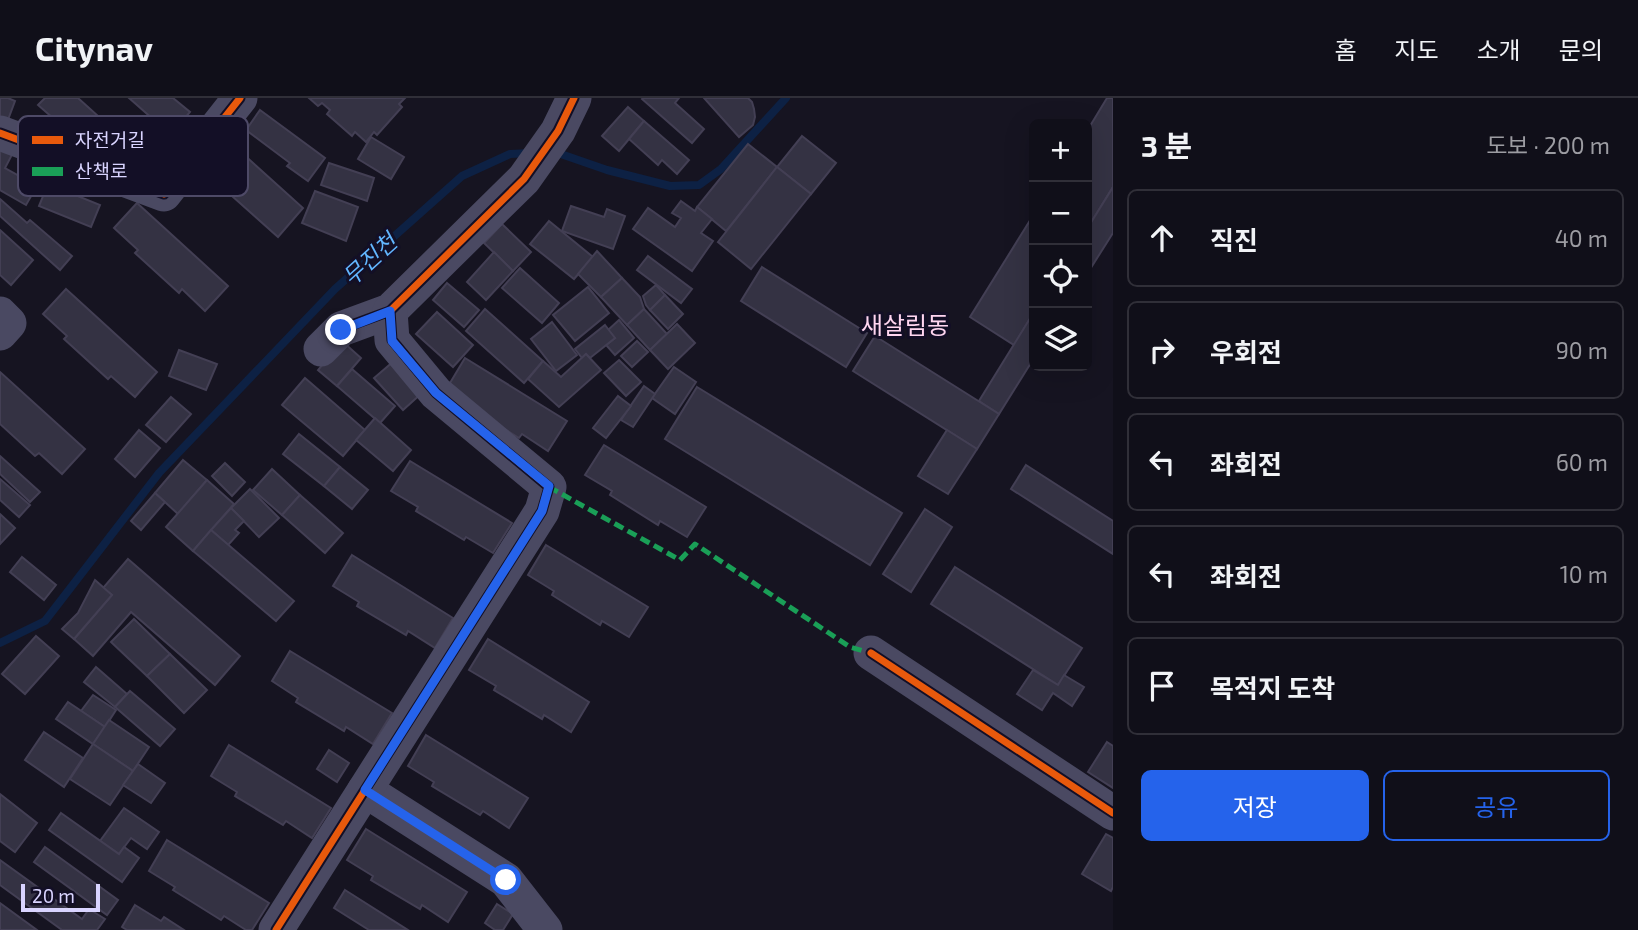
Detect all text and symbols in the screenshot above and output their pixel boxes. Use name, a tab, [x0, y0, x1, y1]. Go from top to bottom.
text: Citynav	[35, 28, 153, 68]
text: 홈	[1334, 35, 1356, 64]
text: 지도	[1394, 35, 1439, 64]
text: 소개	[1477, 35, 1521, 64]
text: 문의	[1559, 35, 1603, 64]
legend	[18, 116, 248, 196]
map controls	[1029, 119, 1092, 371]
button: +	[1029, 119, 1092, 182]
text: 3 분	[1141, 127, 1192, 163]
text: 자전거길	[75, 128, 145, 151]
text: 도보 · 200 m	[1486, 131, 1610, 159]
text: 산책로	[75, 159, 127, 182]
button: −	[1029, 182, 1092, 245]
icon: ahead	[1143, 219, 1181, 257]
text: 직진	[1210, 224, 1258, 255]
text: 40 m	[1555, 224, 1608, 252]
water label: 무진천	[336, 225, 404, 291]
button: locate	[1029, 245, 1092, 308]
button: layers	[1029, 308, 1092, 371]
district label: 새살림동	[861, 310, 949, 339]
route end	[325, 314, 356, 345]
icon: right	[1143, 331, 1181, 369]
text: 우회전	[1210, 336, 1282, 367]
text: 90 m	[1556, 336, 1608, 364]
icon: left	[1143, 443, 1181, 481]
text: 좌회전	[1210, 448, 1282, 479]
text: 60 m	[1556, 448, 1608, 476]
icon: left	[1143, 555, 1181, 593]
text: 좌회전	[1210, 560, 1282, 591]
text: 10 m	[1560, 560, 1608, 588]
icon: arrive	[1143, 667, 1181, 705]
text: 목적지 도착	[1210, 672, 1335, 703]
button: 저장	[1141, 770, 1369, 841]
button: 공유	[1383, 770, 1610, 841]
route start	[490, 864, 521, 895]
scale bar	[21, 881, 100, 913]
text: 20 m	[32, 884, 75, 907]

